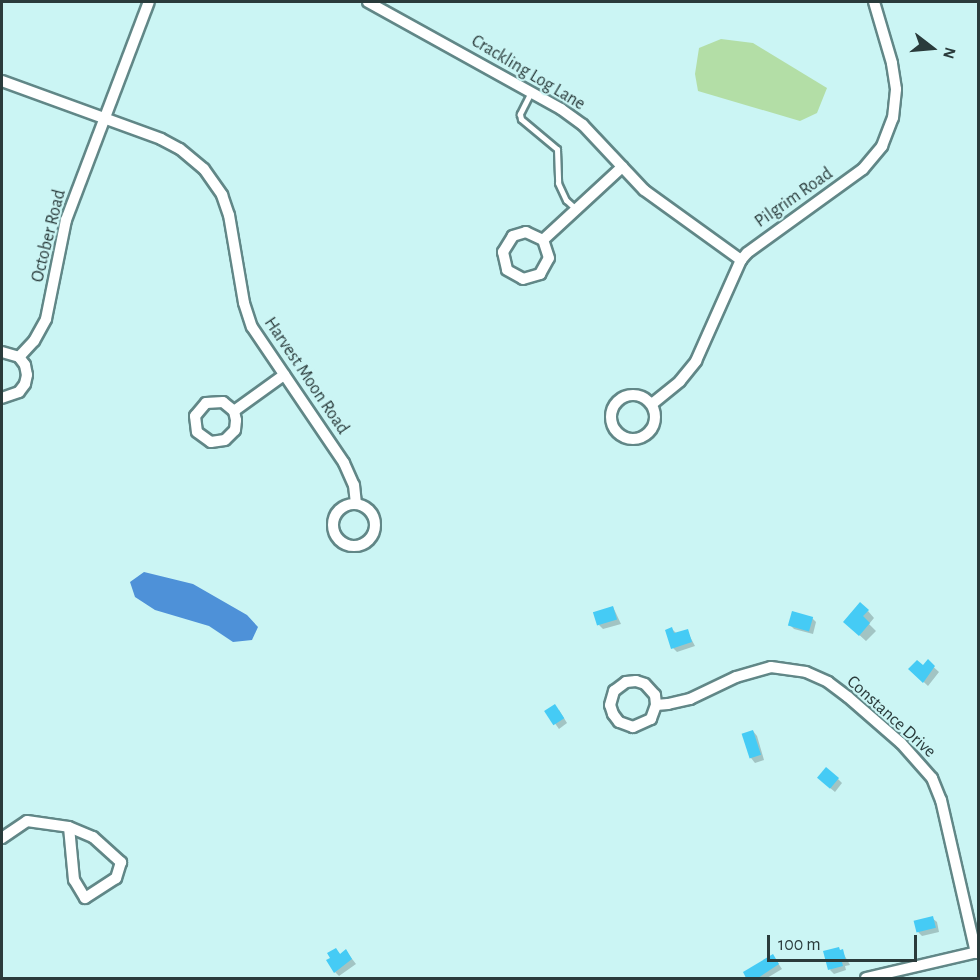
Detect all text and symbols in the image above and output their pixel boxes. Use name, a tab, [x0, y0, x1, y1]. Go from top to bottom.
north arrow	[902, 18, 962, 78]
street label: Crackling Log Lane	[467, 31, 589, 115]
text: N	[940, 45, 959, 61]
street label: Pilgrim Road	[751, 163, 837, 233]
street label: October Road	[27, 187, 71, 285]
street label: Harvest Moon Road	[259, 313, 353, 439]
street label: Constance Drive	[842, 671, 940, 763]
scale bar	[770, 923, 920, 961]
text: 100 m	[778, 936, 821, 954]

